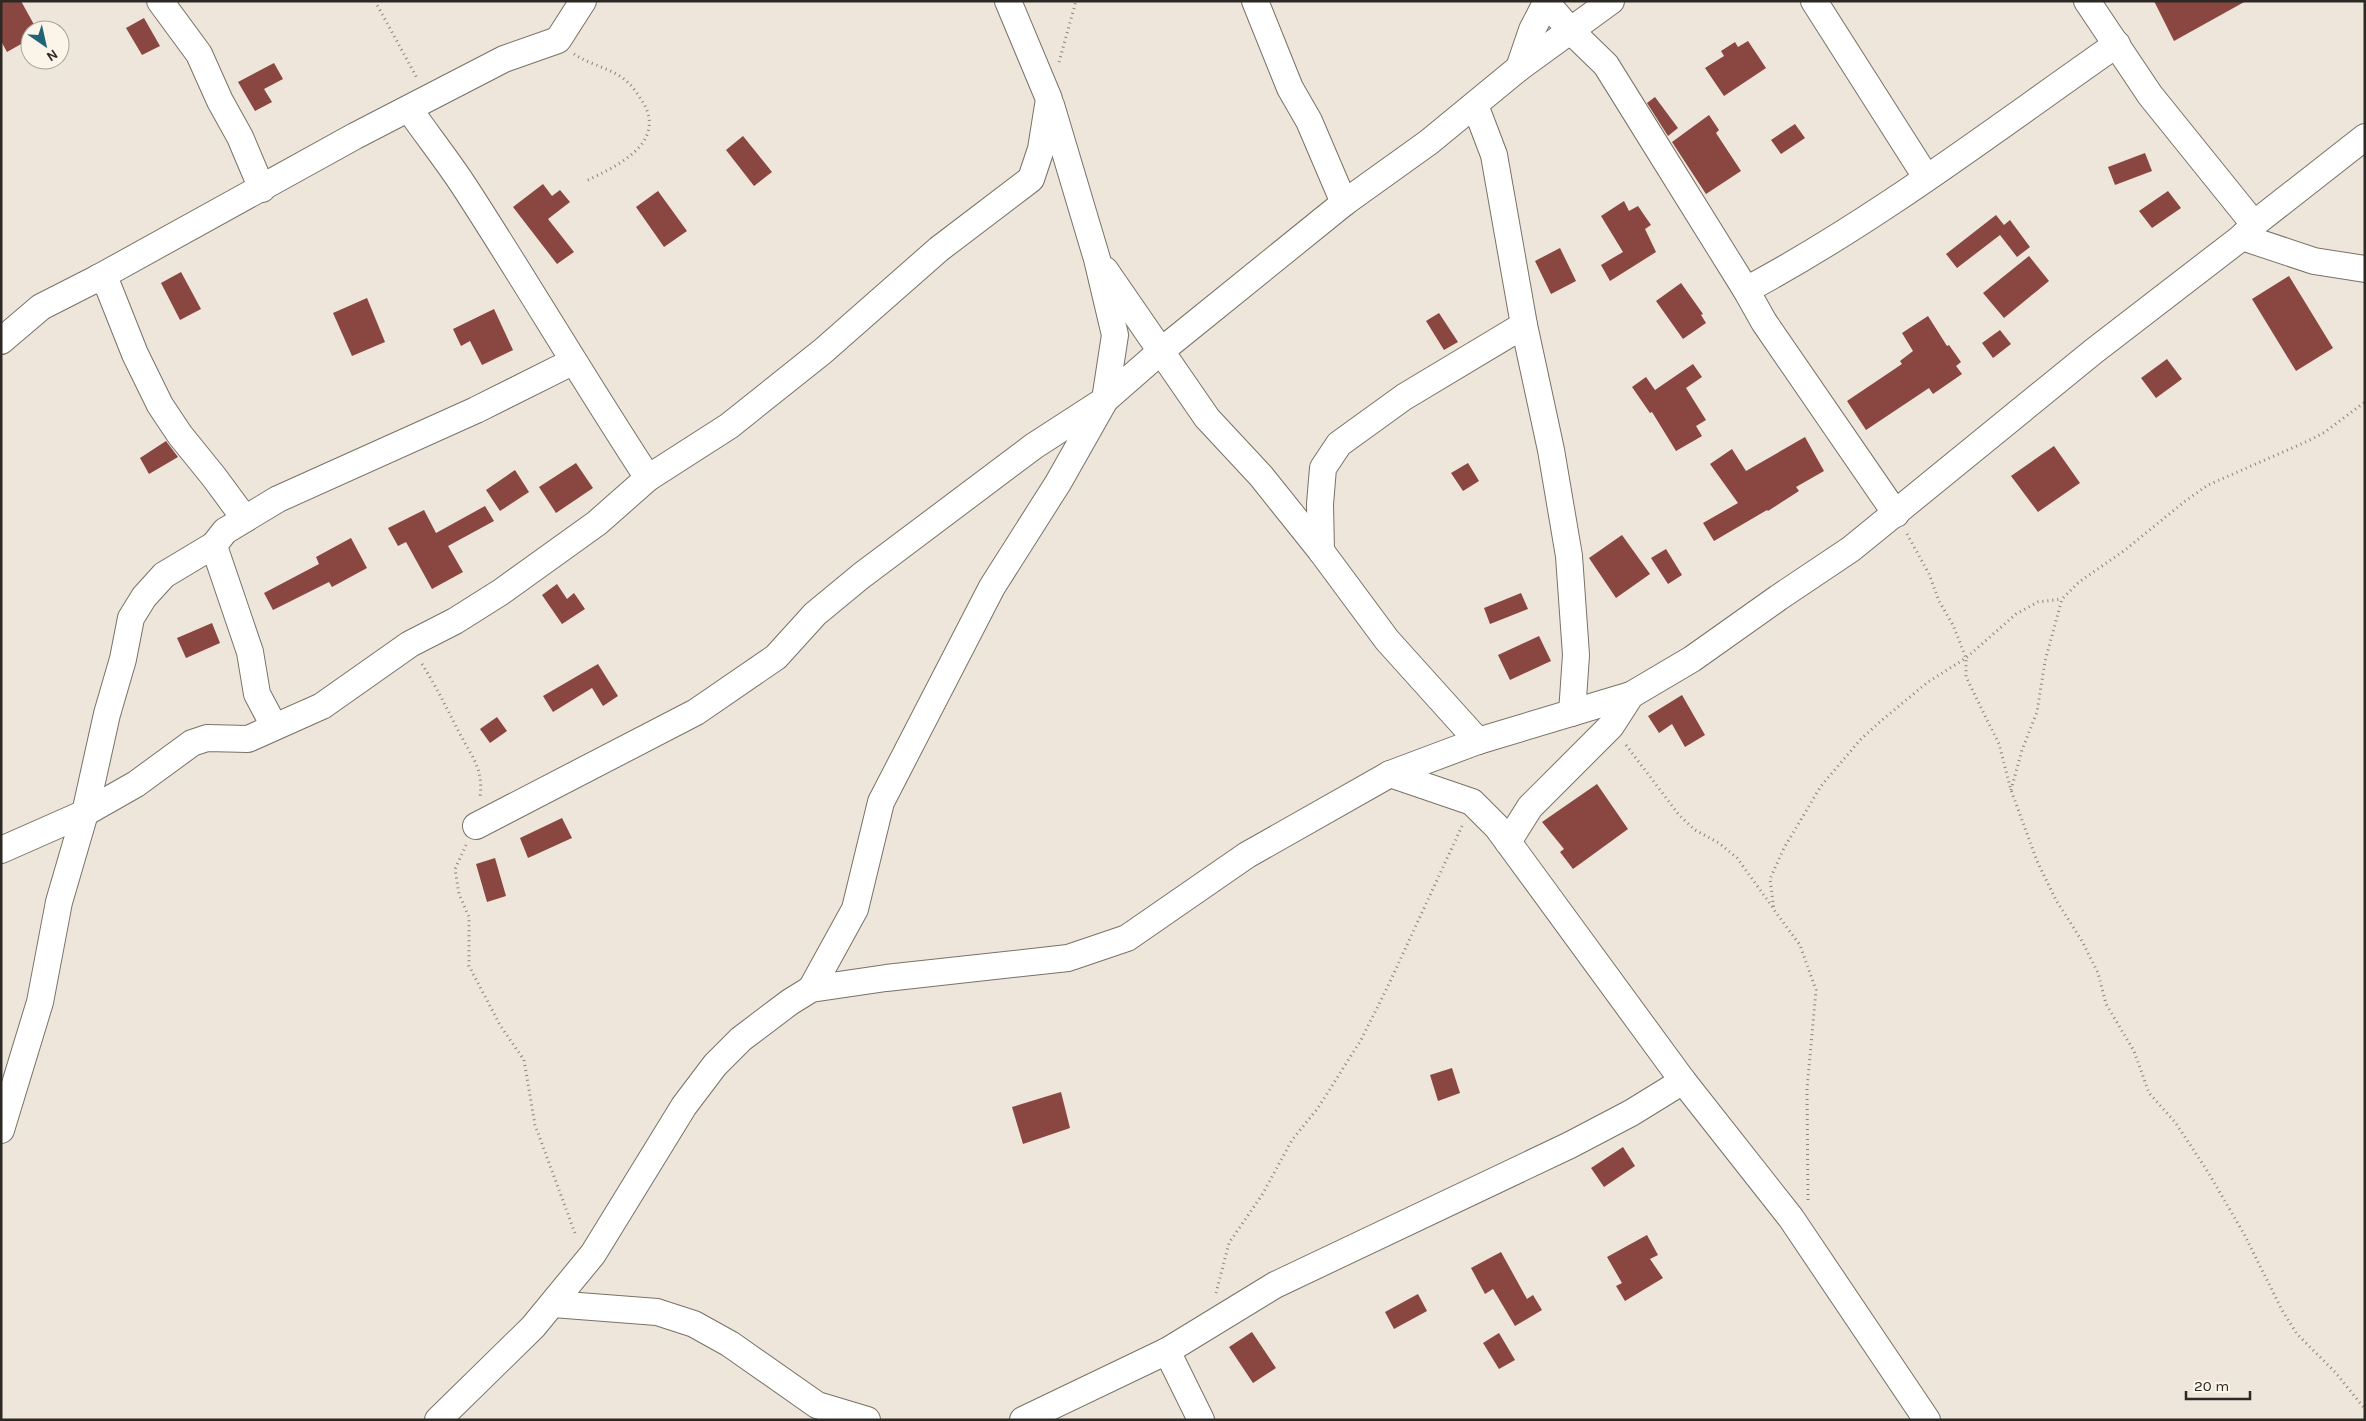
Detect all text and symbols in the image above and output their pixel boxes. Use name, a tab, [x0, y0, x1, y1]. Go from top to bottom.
north arrow	[20, 20, 70, 70]
text: N	[43, 46, 61, 65]
scale bar	[2186, 1368, 2250, 1400]
text: 20 m	[2194, 1377, 2229, 1395]

